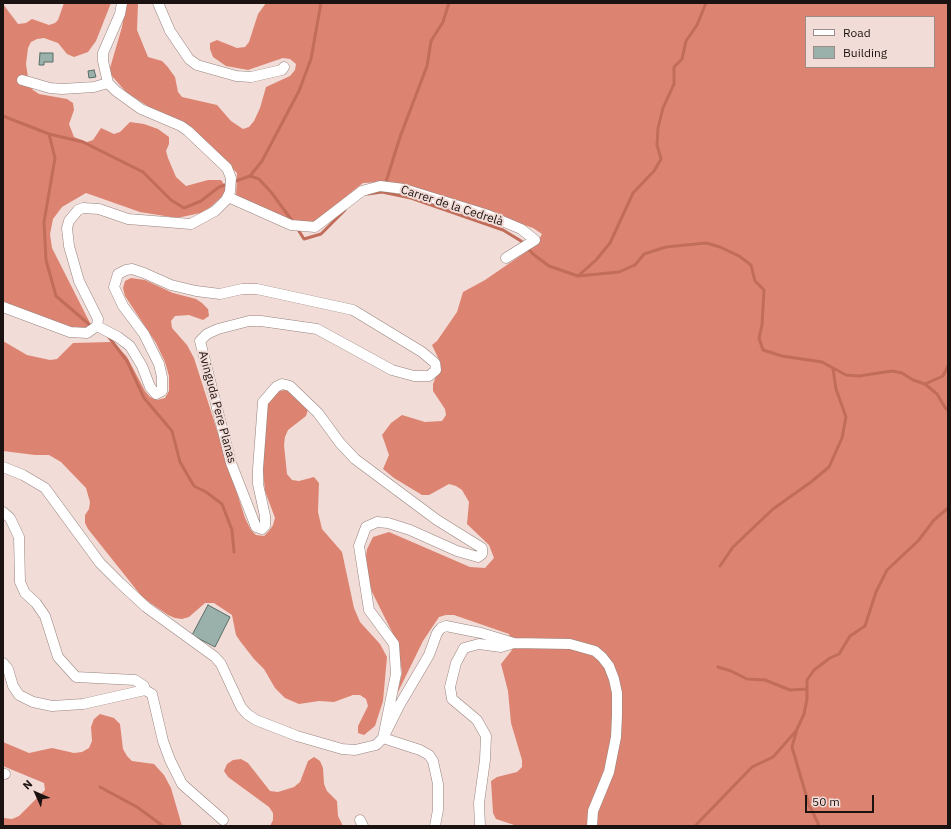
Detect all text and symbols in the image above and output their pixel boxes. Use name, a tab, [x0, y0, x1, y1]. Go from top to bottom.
legend	[805, 16, 935, 68]
text: Road	[843, 25, 871, 40]
text: Building	[843, 45, 887, 60]
street label: Carrer de la Cedrelà	[399, 183, 505, 229]
street label: Avinguda Pere Planas	[195, 349, 239, 465]
north arrow	[16, 773, 56, 813]
text: N	[20, 777, 35, 792]
scale bar	[807, 787, 876, 813]
text: 50 m	[812, 794, 840, 809]

